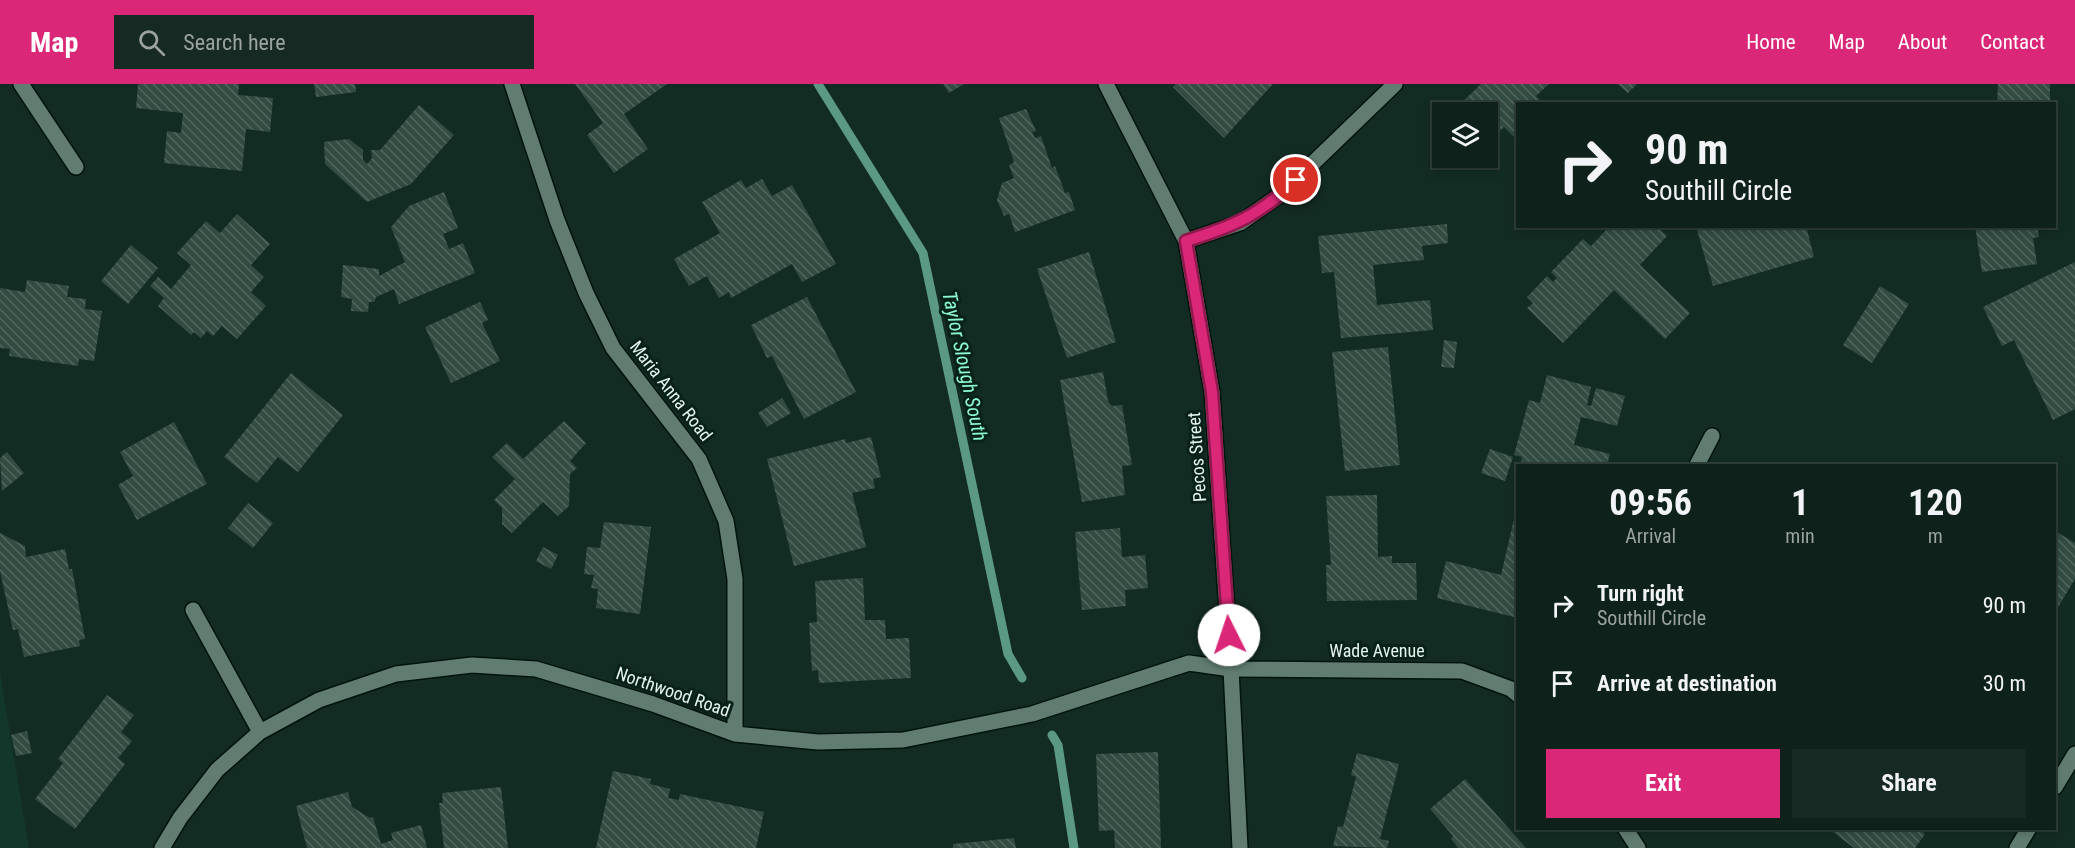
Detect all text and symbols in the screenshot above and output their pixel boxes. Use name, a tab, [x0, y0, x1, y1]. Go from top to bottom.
search box	[114, 15, 534, 69]
text: Map	[30, 26, 78, 59]
icon: search	[135, 26, 168, 59]
text: Search here	[183, 30, 286, 55]
text: Home	[1746, 30, 1796, 54]
text: Map	[1829, 30, 1865, 54]
text: About	[1898, 30, 1947, 54]
text: Contact	[1980, 30, 2045, 54]
map controls	[1432, 102, 1498, 168]
button: layers	[1432, 102, 1498, 168]
text: 90 m	[1645, 125, 1728, 174]
icon: right	[1546, 126, 1624, 204]
pin	[1270, 154, 1321, 205]
icon: arrive	[1279, 163, 1312, 196]
text: Southill Circle	[1645, 175, 1792, 207]
water label: Taylor Slough South	[937, 289, 993, 443]
street label: Maria Anna Road	[626, 336, 717, 445]
street label: Pecos Street	[1183, 411, 1210, 503]
text: 09:56	[1609, 482, 1692, 524]
text: 1	[1791, 482, 1809, 524]
text: 120	[1908, 482, 1963, 524]
text: Arrival	[1625, 524, 1676, 548]
text: min	[1785, 524, 1815, 548]
text: m	[1928, 524, 1943, 548]
text: Turn right	[1597, 581, 1684, 606]
icon: right	[1546, 589, 1579, 622]
text: 90 m	[1983, 593, 2026, 618]
position arrow	[1197, 603, 1261, 667]
text: Southill Circle	[1597, 606, 1706, 630]
street label: Wade Avenue	[1329, 640, 1425, 661]
street label: Northwood Road	[613, 662, 733, 721]
icon: arrive	[1546, 667, 1579, 700]
text: Arrive at destination	[1597, 671, 1777, 696]
text: 30 m	[1983, 671, 2026, 696]
button: Exit	[1546, 749, 1780, 818]
button: Share	[1792, 749, 2026, 818]

